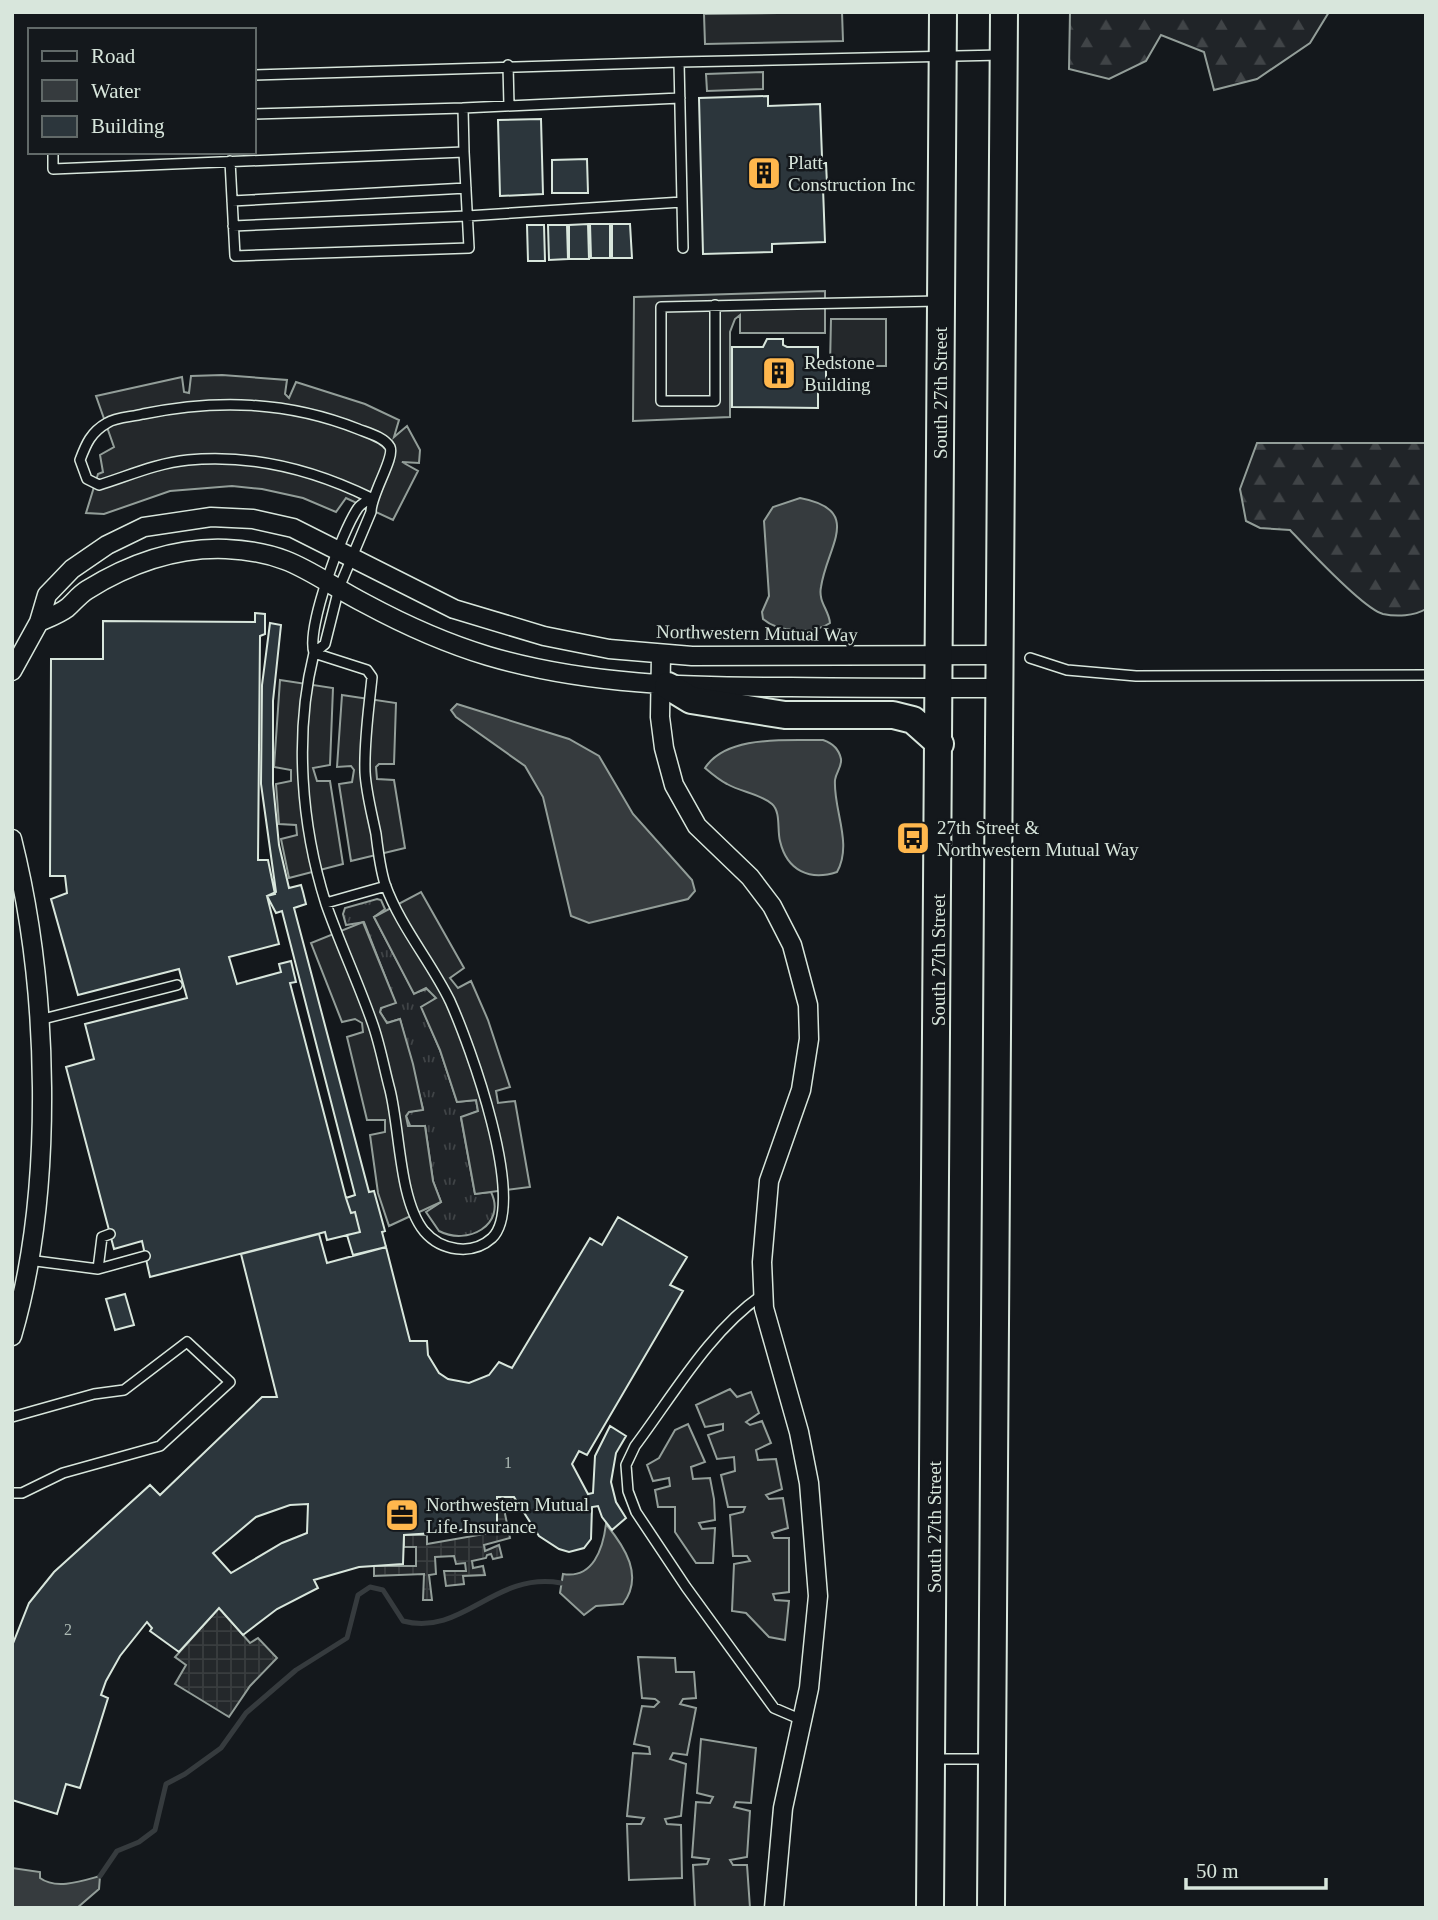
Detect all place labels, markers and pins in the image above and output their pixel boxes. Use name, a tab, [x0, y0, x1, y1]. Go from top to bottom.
place label: Platt Construction Inc	[788, 152, 915, 195]
building icon: Platt Construction Inc	[745, 154, 783, 192]
place label: Redstone Building	[804, 352, 875, 395]
building icon: Redstone Building	[760, 354, 798, 392]
place label: 27th Street & Northwestern Mutual Way	[937, 817, 1139, 860]
bus stop icon: 27th Street & Northwestern Mutual Way	[894, 819, 932, 857]
place label: Northwestern Mutual Life Insurance	[426, 1494, 589, 1537]
office icon: Northwestern Mutual Life Insurance	[383, 1496, 421, 1534]

